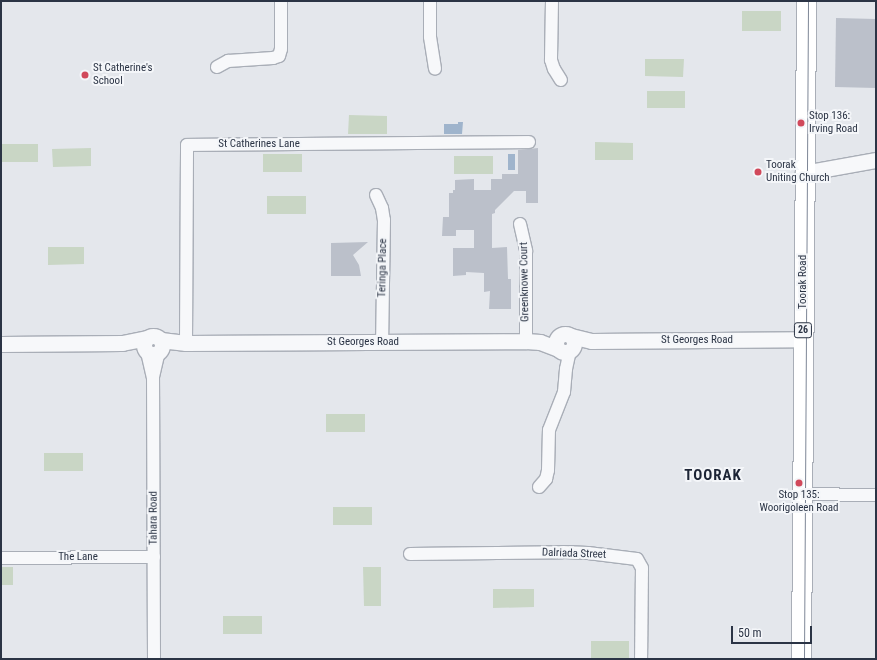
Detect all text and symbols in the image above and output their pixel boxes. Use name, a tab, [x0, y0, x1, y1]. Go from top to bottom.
place label: St Catherine's School	[93, 62, 153, 88]
marker: St Catherine's School	[80, 70, 90, 80]
place label: Stop 136: Irving Road	[809, 110, 858, 136]
marker: Stop 136: Irving Road	[796, 118, 806, 128]
street label: St Catherines Lane	[218, 137, 300, 151]
place label: Toorak Uniting Church	[766, 159, 830, 185]
marker: Toorak Uniting Church	[753, 167, 763, 177]
street label: Teringa Place	[376, 238, 390, 298]
street label: Greenknowe Court	[518, 242, 532, 322]
street label: Toorak Road	[796, 255, 810, 309]
road number: 26	[793, 322, 813, 338]
street label: St Georges Road	[661, 333, 733, 347]
street label: St Georges Road	[327, 335, 399, 349]
district label: TOORAK	[684, 467, 742, 485]
marker: Stop 135: Woorigoleen Road	[794, 478, 804, 488]
place label: Stop 135: Woorigoleen Road	[760, 489, 838, 515]
street label: Tahara Road	[147, 491, 161, 545]
street label: Dalriada Street	[542, 546, 606, 562]
street label: The Lane	[58, 550, 98, 564]
scale bar	[733, 618, 814, 644]
text: 50 m	[738, 626, 762, 640]

